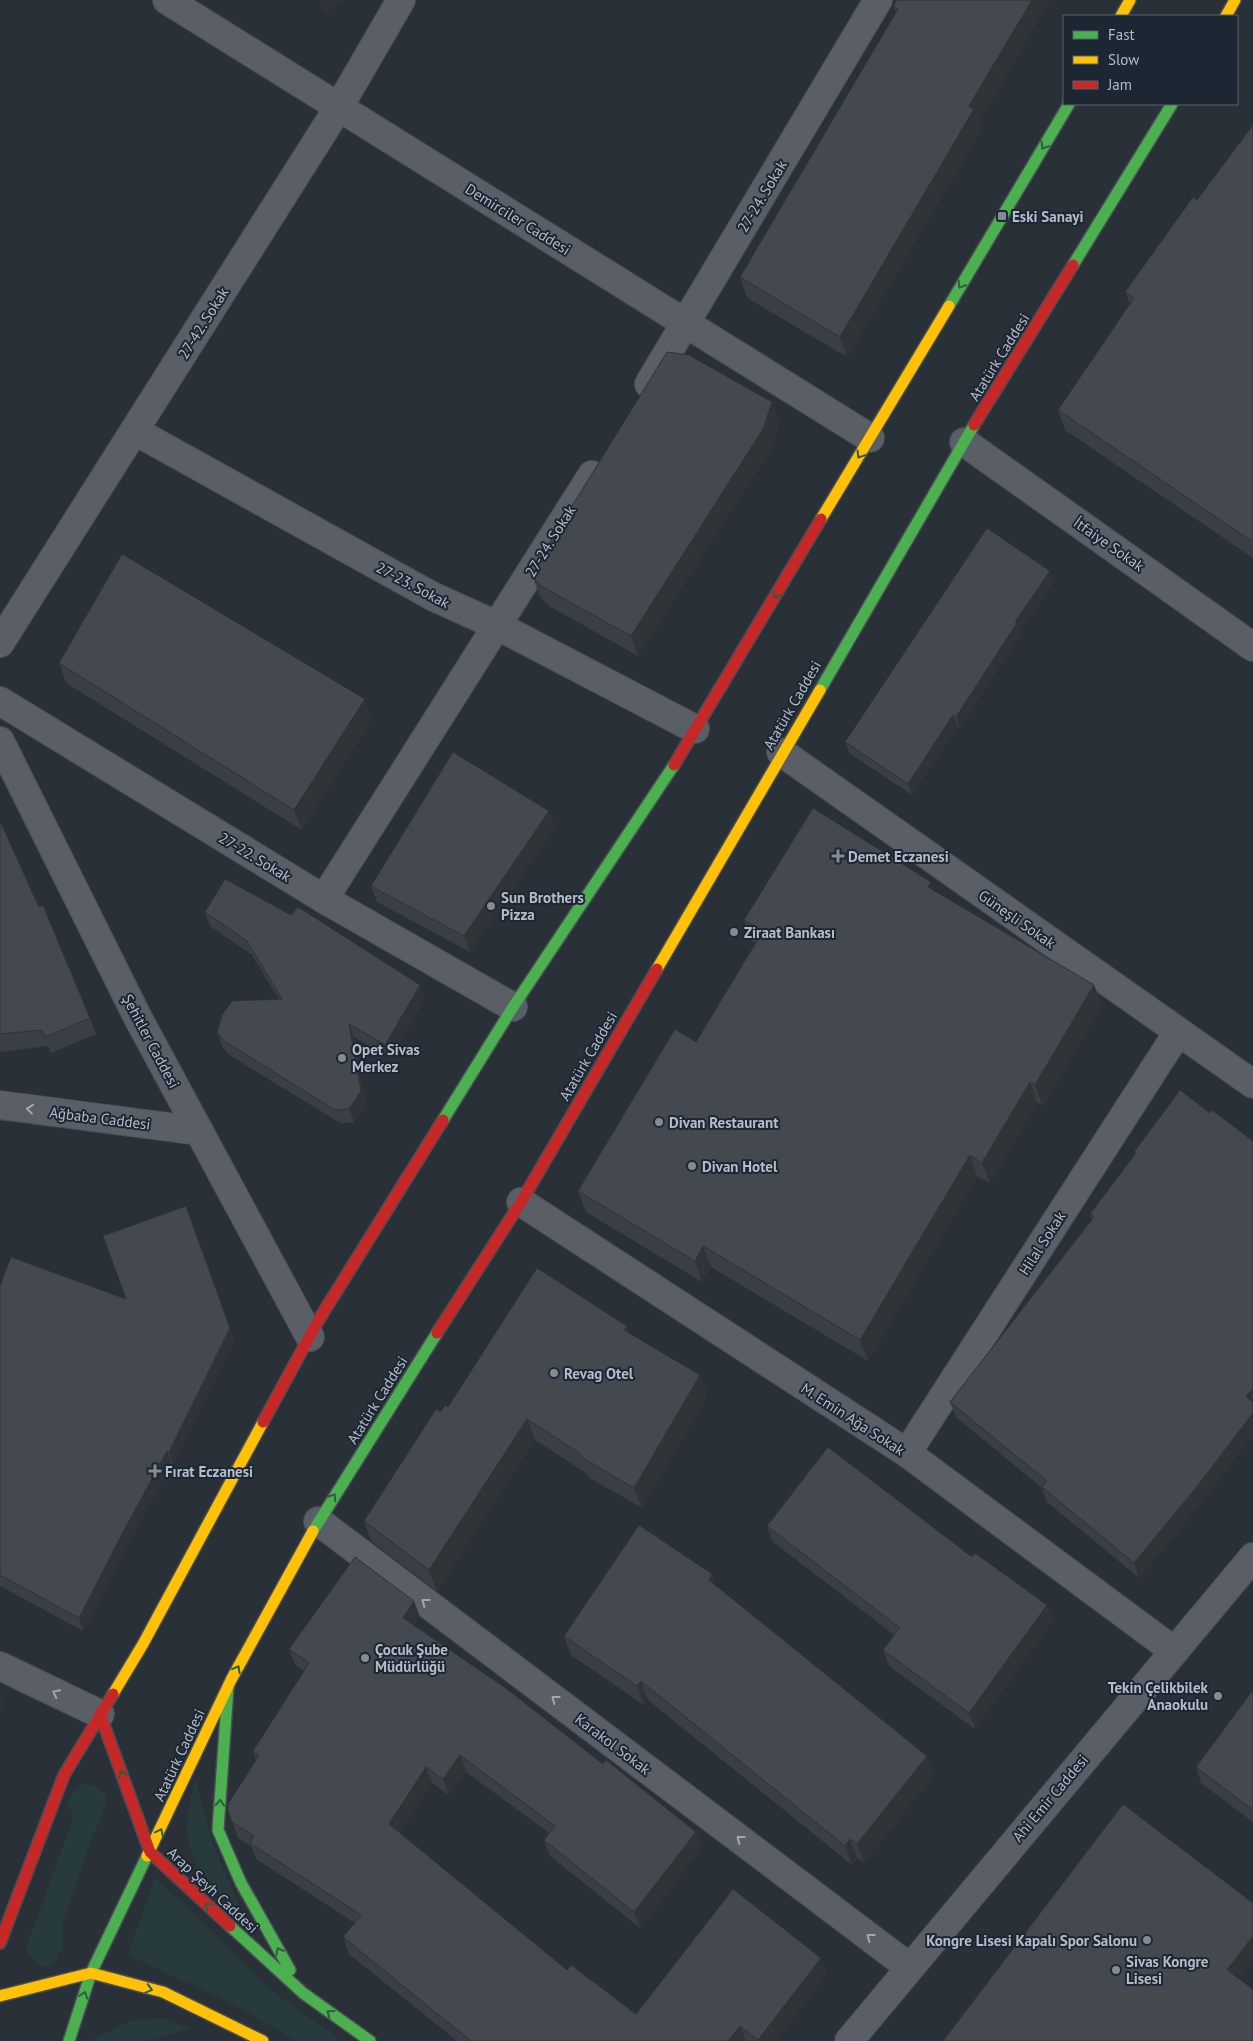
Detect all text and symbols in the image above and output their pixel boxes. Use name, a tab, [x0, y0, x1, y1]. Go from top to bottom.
legend	[1063, 15, 1238, 105]
text: Fast	[1108, 25, 1135, 44]
text: Slow	[1108, 50, 1139, 69]
text: Jam	[1107, 75, 1132, 94]
one-way arrow	[1040, 140, 1050, 149]
street label: 27-24. Sokak	[733, 156, 791, 236]
street label: Demirciler Caddesi	[462, 179, 574, 259]
place label: Eski Sanayi	[1012, 207, 1084, 226]
marker: Eski Sanayi	[996, 210, 1008, 222]
one-way arrow	[957, 280, 967, 289]
street label: 27-42. Sokak	[173, 283, 233, 362]
street label: Atatürk Caddesi	[964, 310, 1034, 404]
one-way arrow	[856, 450, 866, 459]
street label: 27-24. Sokak	[520, 501, 580, 580]
street label: İtfaiye Sokak	[1070, 513, 1149, 576]
street label: 27-23. Sokak	[373, 558, 454, 613]
one-way arrow	[773, 589, 783, 598]
street label: Atatürk Caddesi	[759, 657, 825, 753]
street label: 27-22. Sokak	[215, 828, 295, 886]
place label: Demet Eczanesi	[848, 847, 949, 866]
marker: Demet Eczanesi	[832, 850, 844, 862]
street label: Güneşli Sokak	[975, 886, 1060, 953]
place label: Sun Brothers Pizza	[501, 888, 584, 924]
marker: Sun Brothers Pizza	[485, 900, 497, 912]
place label: Ziraat Bankası	[744, 923, 835, 942]
marker: Ziraat Bankası	[728, 926, 740, 938]
street label: Şehitler Caddesi	[118, 991, 184, 1091]
street label: Atatürk Caddesi	[555, 1008, 621, 1104]
place label: Opet Sivas Merkez	[352, 1040, 420, 1076]
marker: Opet Sivas Merkez	[336, 1052, 348, 1064]
street label: Ağbaba Caddesi	[48, 1102, 152, 1134]
one-way arrow	[25, 1104, 33, 1115]
place label: Divan Restaurant	[669, 1113, 779, 1132]
marker: Divan Restaurant	[653, 1116, 665, 1128]
place label: Divan Hotel	[702, 1157, 778, 1176]
marker: Divan Hotel	[686, 1160, 698, 1172]
street label: Hilal Sokak	[1014, 1207, 1070, 1278]
street label: Atatürk Caddesi	[342, 1353, 412, 1447]
place label: Revag Otel	[564, 1364, 634, 1383]
marker: Revag Otel	[548, 1367, 560, 1379]
street label: M. Emin Ağa Sokak	[798, 1378, 909, 1460]
place label: Fırat Eczanesi	[165, 1462, 253, 1481]
marker: Fırat Eczanesi	[149, 1465, 161, 1477]
one-way arrow	[327, 1493, 337, 1502]
one-way arrow	[422, 1599, 431, 1607]
place label: Çocuk Şube Müdürlüğü	[375, 1640, 448, 1676]
marker: Çocuk Şube Müdürlüğü	[359, 1652, 371, 1664]
one-way arrow	[231, 1665, 241, 1674]
place label: Tekin Çelikbilek Anaokulu	[1108, 1678, 1209, 1714]
one-way arrow	[52, 1689, 61, 1699]
marker: Tekin Çelikbilek Anaokulu	[1212, 1690, 1224, 1702]
one-way arrow	[552, 1697, 561, 1705]
street label: Atatürk Caddesi	[149, 1706, 209, 1804]
street label: Karakol Sokak	[571, 1709, 655, 1779]
street label: Ahi Emir Caddesi	[1008, 1750, 1092, 1846]
one-way arrow	[118, 1770, 128, 1779]
one-way arrow	[214, 1799, 225, 1807]
one-way arrow	[153, 1828, 163, 1837]
one-way arrow	[737, 1837, 746, 1845]
street label: Arap Şeyh Caddesi	[163, 1843, 263, 1937]
one-way arrow	[205, 1903, 214, 1912]
place label: Kongre Lisesi Kapalı Spor Salonu	[926, 1931, 1137, 1950]
marker: Kongre Lisesi Kapalı Spor Salonu	[1141, 1934, 1153, 1946]
one-way arrow	[867, 1935, 876, 1943]
one-way arrow	[275, 1947, 285, 1956]
place label: Sivas Kongre Lisesi	[1126, 1952, 1209, 1988]
marker: Sivas Kongre Lisesi	[1110, 1964, 1122, 1976]
one-way arrow	[144, 1983, 152, 1993]
one-way arrow	[78, 1991, 88, 1999]
one-way arrow	[326, 2010, 336, 2019]

